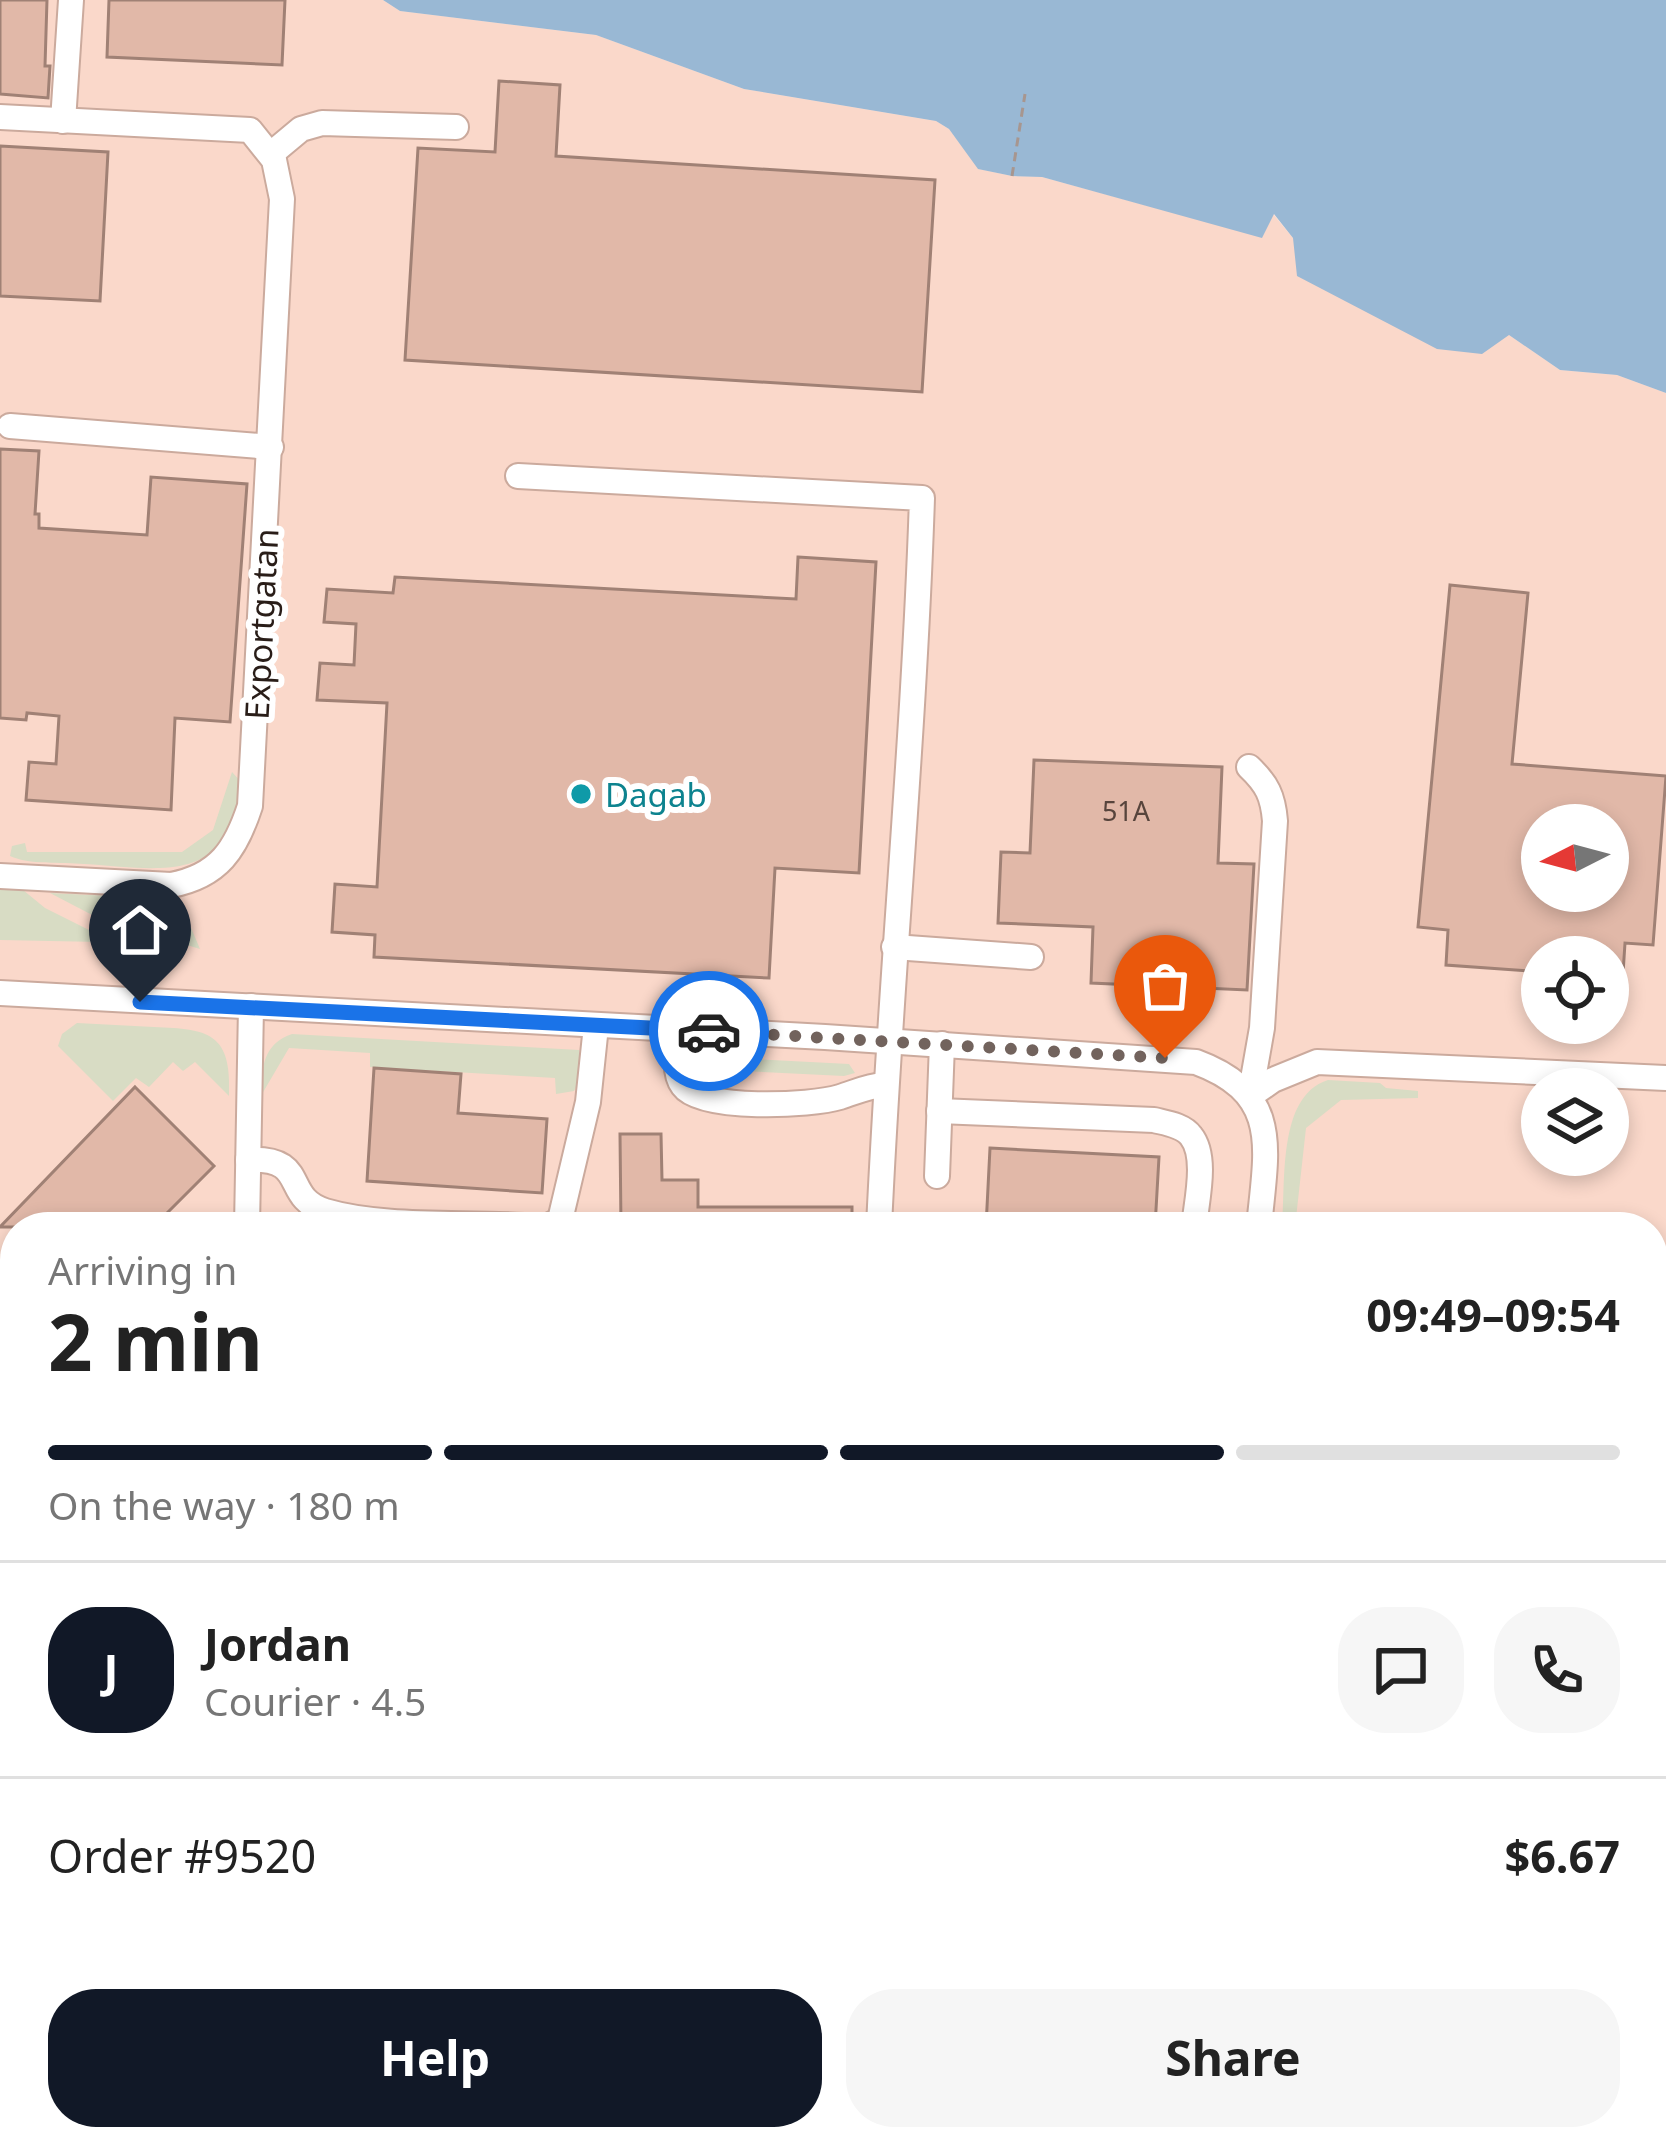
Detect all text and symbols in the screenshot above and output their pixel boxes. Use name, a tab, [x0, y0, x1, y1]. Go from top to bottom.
street label: Exportgatan	[234, 527, 288, 721]
place label: Dagab	[605, 772, 707, 817]
marker: Dagab	[568, 781, 594, 807]
house number: 51A	[1102, 792, 1151, 829]
north arrow	[1521, 804, 1629, 912]
map controls	[1521, 804, 1629, 1176]
pin	[89, 879, 191, 1002]
icon: home	[107, 897, 173, 963]
pin	[1114, 935, 1216, 1058]
button: locate	[1521, 936, 1629, 1044]
icon: bag	[1132, 953, 1198, 1019]
courier	[649, 971, 769, 1091]
icon: car	[676, 998, 742, 1064]
button: layers	[1521, 1068, 1629, 1176]
text: Arriving in	[48, 1243, 237, 1296]
text: 09:49–09:54	[1366, 1284, 1620, 1345]
text: 2 min	[48, 1288, 263, 1394]
text: On the way · 180 m	[48, 1478, 400, 1531]
button: chat	[1338, 1607, 1464, 1733]
button: phone	[1494, 1607, 1620, 1733]
text: Jordan	[204, 1613, 351, 1674]
text: J	[104, 1639, 118, 1700]
text: Courier · 4.5	[204, 1674, 426, 1727]
text: Order #9520	[48, 1825, 316, 1886]
text: $6.67	[1504, 1825, 1620, 1886]
button: Help	[48, 1989, 822, 2127]
button: Share	[846, 1989, 1620, 2127]

